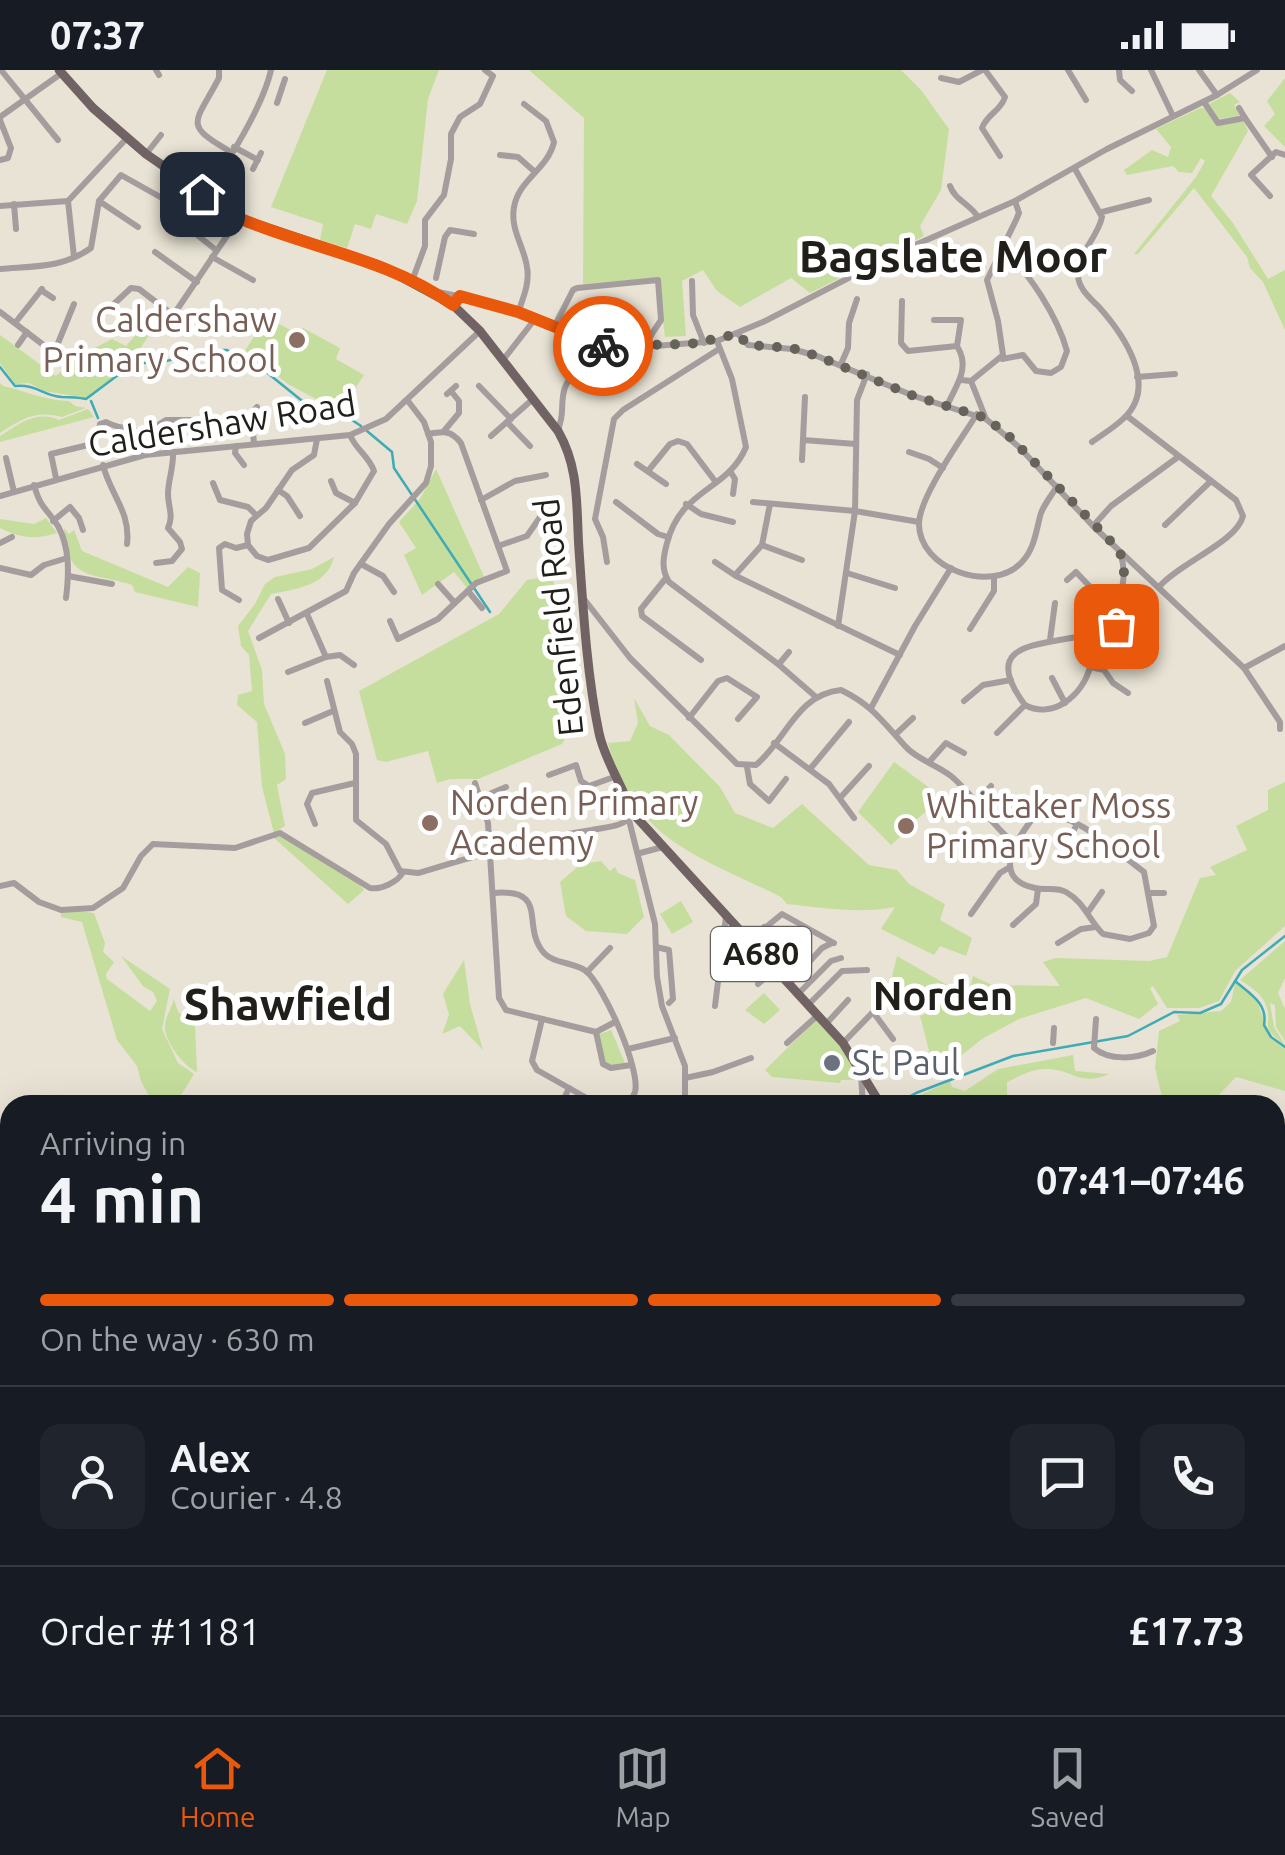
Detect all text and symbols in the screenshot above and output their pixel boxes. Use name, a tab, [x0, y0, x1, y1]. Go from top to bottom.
text: 07:37	[50, 14, 145, 56]
pin	[160, 152, 245, 237]
icon: home	[175, 167, 230, 222]
district label: Bagslate Moor	[799, 230, 1108, 281]
courier	[553, 296, 653, 396]
place label: Caldershaw Primary School	[42, 299, 277, 379]
icon: bike	[576, 319, 631, 374]
marker: Caldershaw Primary School	[286, 329, 308, 351]
street label: Caldershaw Road	[85, 382, 359, 464]
street label: Edenfield Road	[526, 496, 590, 738]
pin	[1074, 584, 1159, 669]
icon: bag	[1089, 599, 1144, 654]
place label: Norden Primary Academy	[450, 782, 698, 862]
place label: Whittaker Moss Primary School	[926, 785, 1171, 865]
marker: Norden Primary Academy	[419, 812, 441, 834]
marker: Whittaker Moss Primary School	[895, 815, 917, 837]
road number: A680	[711, 927, 811, 981]
district label: Norden	[873, 973, 1013, 1018]
district label: Shawfield	[184, 978, 392, 1029]
place label: St Paul	[852, 1042, 960, 1082]
marker: St Paul	[821, 1052, 843, 1074]
text: Arriving in	[40, 1125, 186, 1161]
text: 07:41–07:46	[1036, 1159, 1245, 1201]
text: 4 min	[40, 1162, 204, 1235]
text: On the way · 630 m	[40, 1321, 315, 1357]
button: person	[40, 1424, 145, 1529]
button: chat	[1010, 1424, 1115, 1529]
button: phone	[1140, 1424, 1245, 1529]
text: Alex	[170, 1437, 251, 1479]
text: Courier · 4.8	[170, 1479, 343, 1515]
text: Order #1181	[40, 1610, 261, 1652]
text: £17.73	[1128, 1610, 1245, 1652]
tab: Home	[180, 1741, 256, 1832]
tab: Map	[615, 1741, 671, 1832]
tab: Saved	[1030, 1741, 1105, 1832]

